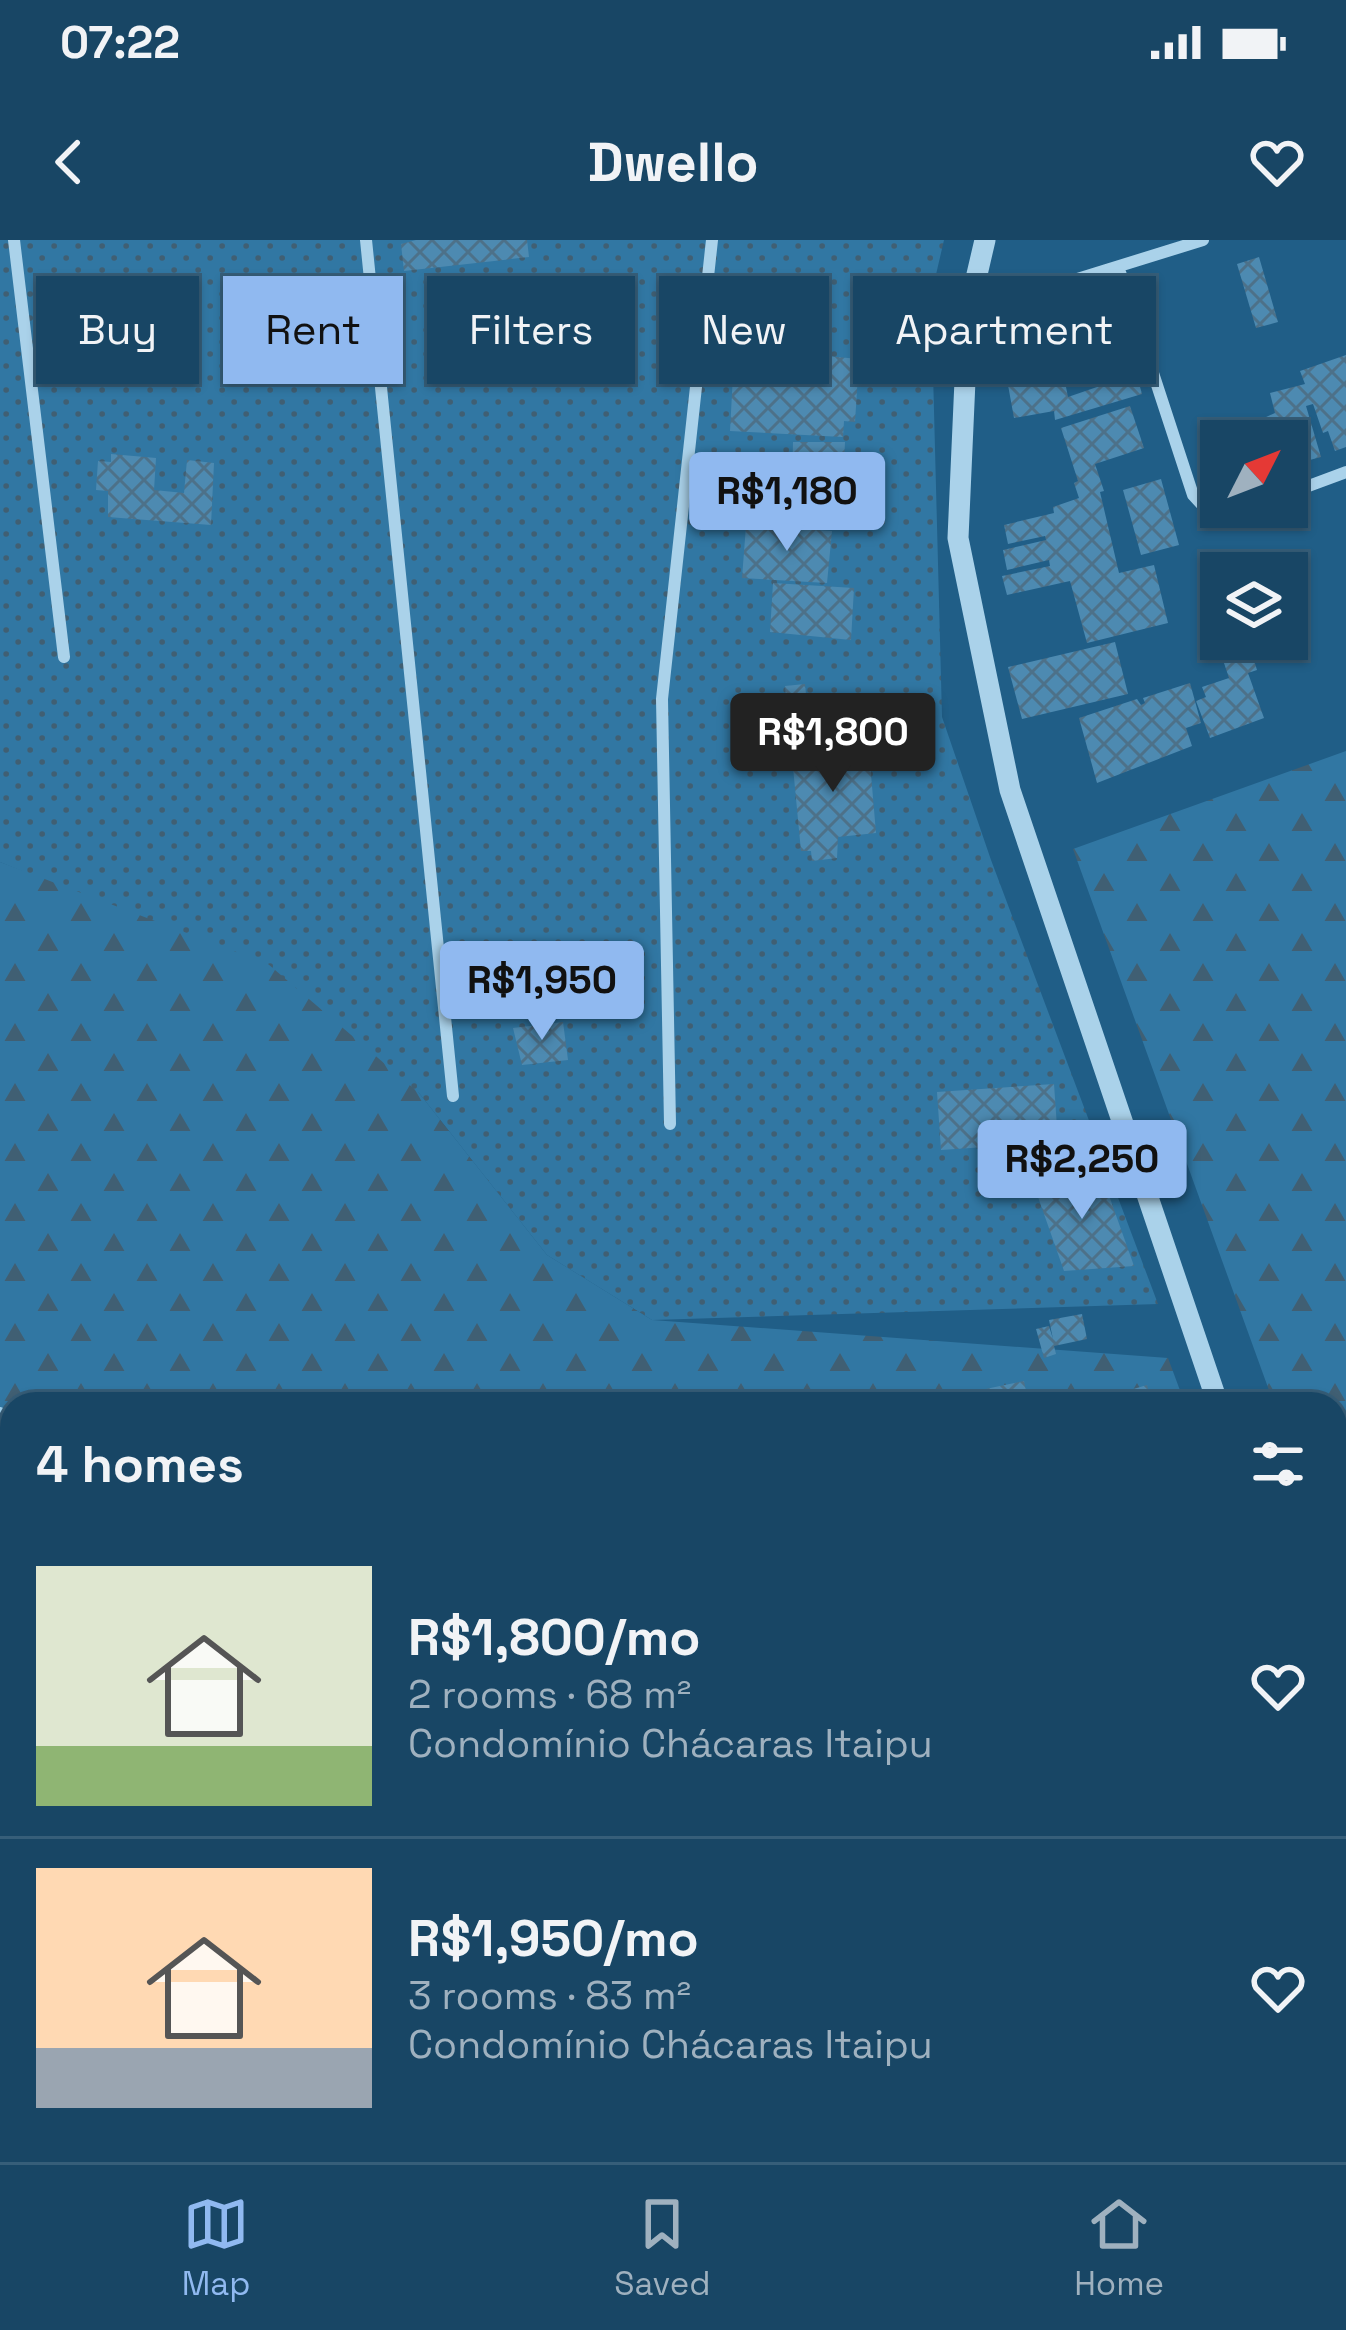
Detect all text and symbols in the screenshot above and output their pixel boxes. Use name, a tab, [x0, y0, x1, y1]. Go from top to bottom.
text: 07:22	[60, 14, 180, 71]
text: Dwello	[587, 128, 759, 197]
icon: back	[36, 129, 102, 195]
icon: heart	[1244, 129, 1310, 195]
chip: Buy	[36, 276, 199, 384]
chip: Rent	[223, 276, 403, 384]
chip: Filters	[427, 276, 635, 384]
chip: New	[659, 276, 829, 384]
chip: Apartment	[853, 276, 1156, 384]
north arrow	[1200, 420, 1308, 528]
map controls	[1200, 420, 1308, 660]
pin: R$1,180	[676, 452, 898, 554]
text: R$1,180	[716, 466, 858, 515]
button: layers	[1200, 552, 1308, 660]
pin: R$1,800	[722, 693, 944, 795]
text: R$1,800	[757, 707, 909, 756]
pin: R$1,950	[431, 941, 653, 1043]
text: R$1,950	[467, 955, 617, 1004]
pin: R$2,250	[971, 1120, 1193, 1222]
text: R$2,250	[1005, 1134, 1159, 1183]
icon: filters	[1245, 1431, 1311, 1497]
text: 4 homes	[36, 1432, 244, 1497]
text: R$1,800/mo	[408, 1605, 700, 1670]
icon: home	[132, 1614, 276, 1758]
icon: heart	[1245, 1653, 1311, 1719]
text: 2 rooms · 68 m²	[408, 1670, 691, 1719]
text: Condomínio Chácaras Itaipu	[408, 1719, 933, 1768]
text: R$1,950/mo	[408, 1906, 699, 1971]
icon: home	[132, 1916, 276, 2060]
icon: heart	[1245, 1955, 1311, 2021]
text: 3 rooms · 83 m²	[408, 1971, 691, 2020]
text: Condomínio Chácaras Itaipu	[408, 2020, 933, 2069]
tab: Map	[182, 2191, 251, 2305]
tab: Saved	[614, 2191, 711, 2305]
tab: Home	[1074, 2191, 1164, 2305]

